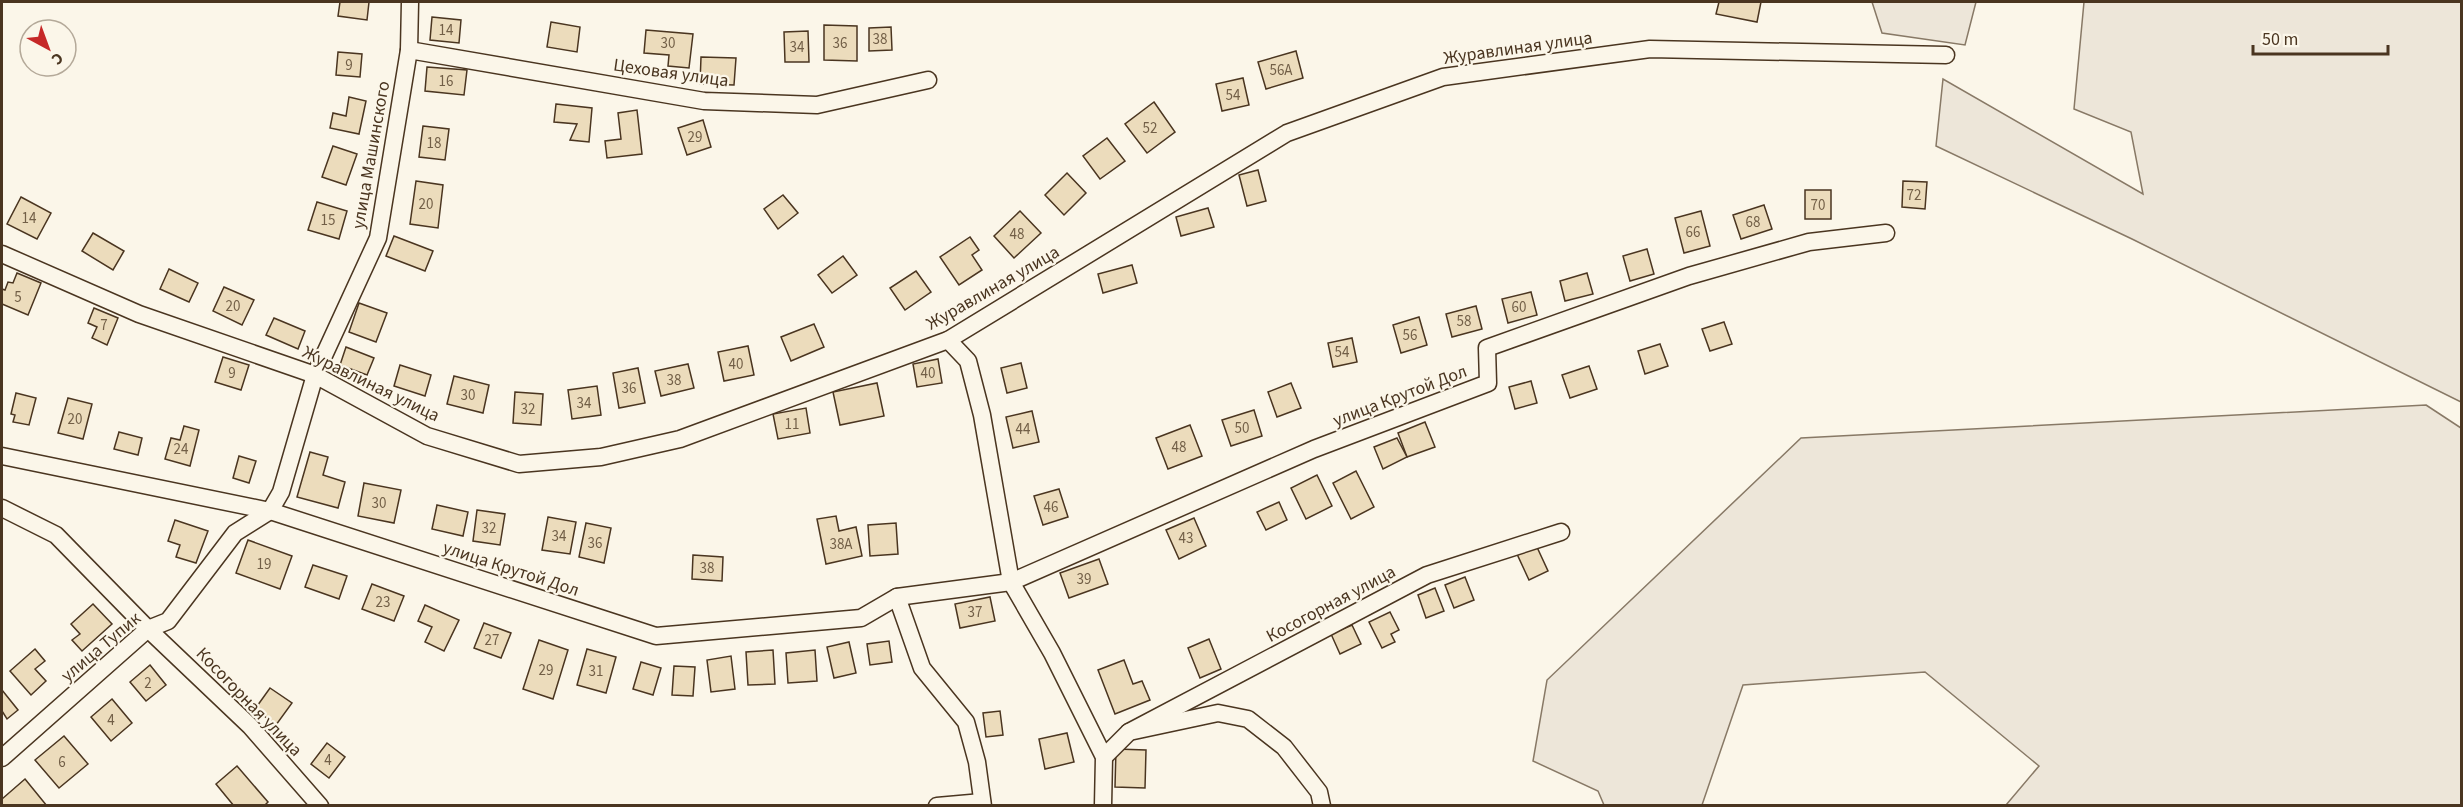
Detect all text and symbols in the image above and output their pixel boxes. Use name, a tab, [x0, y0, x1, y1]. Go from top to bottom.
north arrow	[18, 18, 78, 78]
scale bar	[2253, 18, 2388, 56]
house number: 14	[439, 20, 454, 41]
street label: Журавлиная улица	[1442, 25, 1594, 71]
text: 50 m	[2262, 27, 2298, 52]
house number: 38	[873, 29, 887, 50]
house number: 30	[661, 33, 675, 54]
house number: 36	[833, 33, 847, 54]
house number: 34	[790, 37, 805, 58]
text: С	[46, 47, 68, 70]
street label: Цеховая улица	[612, 53, 730, 93]
house number: 9	[345, 55, 353, 76]
house number: 56А	[1269, 60, 1293, 81]
house number: 16	[439, 71, 453, 92]
street label: улица Машинского	[346, 79, 396, 231]
house number: 54	[1226, 85, 1241, 106]
house number: 52	[1143, 118, 1157, 139]
house number: 29	[688, 127, 702, 148]
house number: 18	[427, 133, 441, 154]
house number: 72	[1907, 185, 1921, 206]
house number: 20	[419, 194, 433, 215]
house number: 70	[1811, 195, 1825, 216]
house number: 14	[22, 208, 37, 229]
house number: 15	[321, 210, 335, 231]
house number: 68	[1746, 212, 1760, 233]
house number: 66	[1686, 222, 1700, 243]
house number: 48	[1010, 224, 1024, 245]
street label: Журавлиная улица	[922, 240, 1064, 336]
house number: 5	[14, 287, 22, 308]
house number: 20	[226, 296, 240, 317]
house number: 60	[1512, 297, 1526, 318]
house number: 58	[1457, 311, 1471, 332]
house number: 7	[100, 315, 108, 336]
house number: 56	[1403, 325, 1417, 346]
street label: Журавлиная улица	[298, 340, 444, 428]
house number: 54	[1335, 342, 1350, 363]
house number: 40	[729, 354, 743, 375]
street label: улица Крутой Дол	[1329, 359, 1471, 433]
house number: 9	[228, 363, 236, 384]
house number: 40	[921, 363, 935, 384]
house number: 38	[667, 370, 681, 391]
house number: 36	[622, 378, 636, 399]
house number: 30	[461, 385, 475, 406]
house number: 34	[577, 393, 592, 414]
house number: 32	[521, 399, 535, 420]
house number: 20	[68, 409, 82, 430]
house number: 11	[785, 414, 799, 435]
house number: 50	[1235, 418, 1249, 439]
house number: 44	[1016, 419, 1031, 440]
house number: 48	[1172, 437, 1186, 458]
house number: 24	[174, 439, 189, 460]
house number: 30	[372, 493, 386, 514]
house number: 46	[1044, 497, 1058, 518]
house number: 32	[482, 518, 496, 539]
house number: 34	[552, 526, 567, 547]
house number: 43	[1179, 528, 1193, 549]
house number: 36	[588, 533, 602, 554]
house number: 38А	[829, 534, 853, 555]
street label: улица Крутой Дол	[440, 535, 582, 603]
house number: 19	[257, 554, 271, 575]
house number: 38	[700, 558, 714, 579]
street label: Косогорная улица	[1262, 559, 1400, 649]
house number: 39	[1077, 569, 1091, 590]
house number: 23	[376, 592, 390, 613]
house number: 37	[968, 602, 982, 623]
street label: улица Тупик	[56, 606, 146, 688]
house number: 27	[485, 630, 499, 651]
street label: Косогорная улица	[190, 642, 308, 762]
house number: 29	[539, 660, 553, 681]
house number: 31	[589, 661, 603, 682]
house number: 2	[144, 673, 152, 694]
house number: 4	[107, 710, 115, 731]
house number: 4	[324, 750, 332, 771]
house number: 6	[58, 752, 66, 773]

